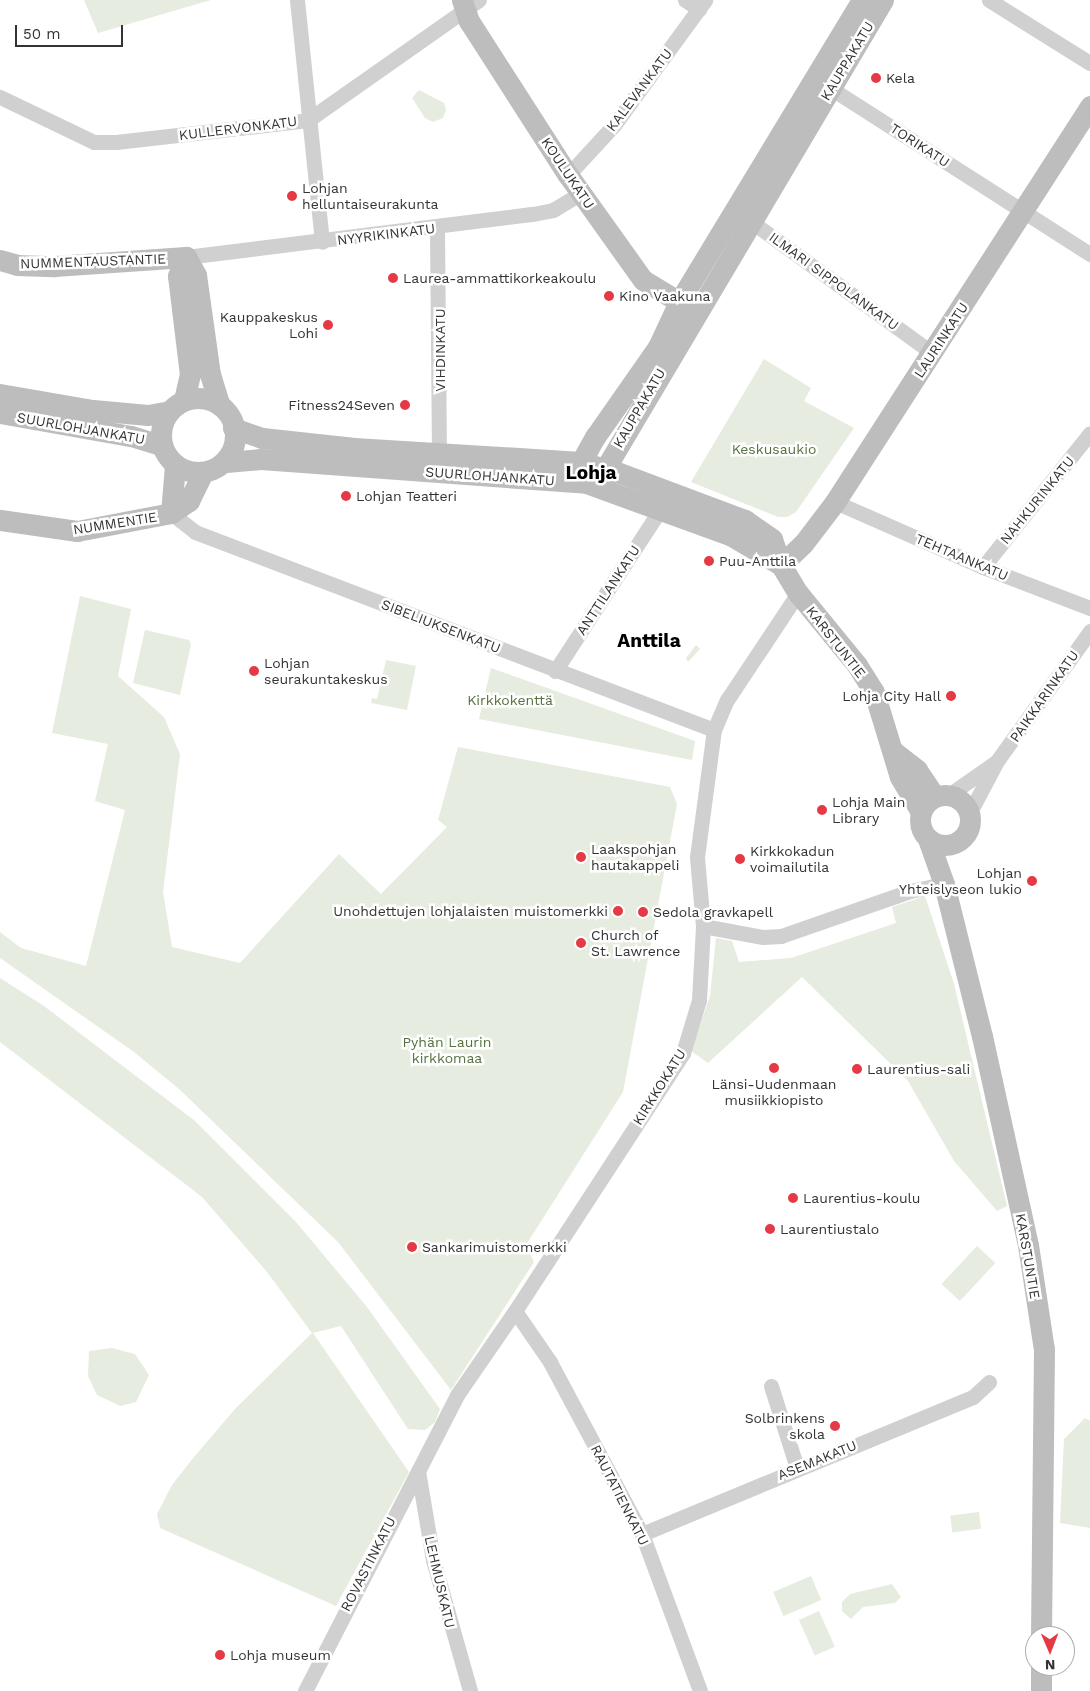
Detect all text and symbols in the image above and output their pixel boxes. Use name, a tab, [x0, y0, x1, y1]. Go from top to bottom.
scale bar	[18, 15, 125, 47]
street label: KAUPPAKATU	[817, 18, 877, 104]
text: 50 m	[23, 25, 60, 43]
street label: KALEVANKATU	[602, 45, 676, 135]
place label: Kela	[886, 70, 915, 86]
marker: Kela	[870, 72, 882, 84]
street label: KULLERVONKATU	[178, 112, 298, 144]
street label: TORIKATU	[887, 120, 953, 170]
street label: KOULUKATU	[538, 134, 598, 212]
place label: Lohjan helluntaiseurakunta	[302, 180, 438, 212]
marker: Lohjan helluntaiseurakunta	[286, 190, 298, 202]
street label: NYYRIKINKATU	[336, 220, 436, 248]
street label: ILMARI SIPPOLANKATU	[766, 228, 902, 334]
street label: NUMMENTAUSTANTIE	[20, 250, 166, 272]
place label: Laurea-ammattikorkeakoulu	[403, 270, 596, 286]
marker: Laurea-ammattikorkeakoulu	[387, 272, 399, 284]
place label: Kino Vaakuna	[619, 288, 711, 304]
marker: Kino Vaakuna	[603, 290, 615, 302]
street label: LAURINKATU	[910, 299, 972, 381]
street label: VIHDINKATU	[432, 308, 448, 392]
place label: Kauppakeskus Lohi	[220, 309, 318, 342]
marker: Kauppakeskus Lohi	[322, 319, 334, 331]
street label: KAUPPAKATU	[609, 365, 669, 451]
place label: Fitness24Seven	[288, 397, 395, 413]
marker: Fitness24Seven	[399, 399, 411, 411]
street label: SUURLOHJANKATU	[16, 408, 146, 448]
park label: Keskusaukio	[732, 441, 816, 457]
street label: NAHKURINKATU	[996, 453, 1078, 547]
district label: Lohja	[565, 462, 617, 484]
street label: SUURLOHJANKATU	[425, 463, 555, 489]
place label: Lohjan Teatteri	[356, 488, 457, 504]
marker: Lohjan Teatteri	[340, 490, 352, 502]
street label: NUMMENTIE	[72, 508, 158, 538]
street label: TEHTAANKATU	[913, 530, 1011, 584]
street label: ANTTILANKATU	[573, 542, 643, 638]
place label: Puu-Anttila	[719, 553, 796, 569]
marker: Puu-Anttila	[703, 555, 715, 567]
street label: SIBELIUKSENKATU	[379, 596, 503, 656]
street label: KARSTUNTIE	[803, 603, 869, 681]
district label: Anttila	[617, 630, 681, 652]
street label: PAIKKARINKATU	[1006, 647, 1082, 745]
place label: Lohjan seurakuntakeskus	[264, 655, 388, 688]
marker: Lohjan seurakuntakeskus	[248, 665, 260, 677]
place label: Lohja City Hall	[841, 688, 941, 704]
marker: Lohja City Hall	[945, 690, 957, 702]
park label: Kirkkokenttä	[467, 692, 553, 708]
place label: Lohja Main Library	[832, 794, 906, 826]
marker: Lohja Main Library	[816, 804, 828, 816]
place label: Laakspohjan hautakappeli	[591, 841, 679, 874]
place label: Kirkkokadun voimailutila	[750, 843, 834, 876]
marker: Laakspohjan hautakappeli	[575, 851, 587, 863]
marker: Kirkkokadun voimailutila	[734, 853, 746, 865]
place label: Lohjan Yhteislyseon lukio	[899, 865, 1022, 898]
marker: Lohjan Yhteislyseon lukio	[1026, 875, 1038, 887]
place label: Unohdettujen lohjalaisten muistomerkki	[333, 903, 608, 919]
place label: Sedola gravkapell	[653, 904, 773, 920]
marker: Unohdettujen lohjalaisten muistomerkki	[612, 905, 624, 917]
marker: Sedola gravkapell	[637, 906, 649, 918]
place label: Church of St. Lawrence	[591, 927, 680, 960]
marker: Church of St. Lawrence	[575, 937, 587, 949]
park label: Pyhän Laurin kirkkomaa	[403, 1034, 491, 1066]
street label: KIRKKOKATU	[629, 1046, 689, 1128]
place label: Laurentius-sali	[867, 1061, 970, 1077]
marker: Länsi-Uudenmaan musiikkiopisto	[768, 1062, 780, 1074]
marker: Laurentius-sali	[851, 1063, 863, 1075]
place label: Länsi-Uudenmaan musiikkiopisto	[711, 1076, 837, 1108]
place label: Laurentius-koulu	[803, 1190, 920, 1206]
marker: Laurentius-koulu	[787, 1192, 799, 1204]
street label: KARSTUNTIE	[1012, 1212, 1044, 1300]
place label: Laurentiustalo	[780, 1221, 879, 1237]
marker: Laurentiustalo	[764, 1223, 776, 1235]
place label: Sankarimuistomerkki	[422, 1239, 567, 1255]
marker: Sankarimuistomerkki	[406, 1241, 418, 1253]
place label: Solbrinkens skola	[745, 1410, 825, 1442]
marker: Solbrinkens skola	[829, 1420, 841, 1432]
street label: ASEMAKATU	[775, 1437, 859, 1483]
street label: RAUTATIENKATU	[587, 1442, 653, 1548]
street label: ROVASTINKATU	[337, 1514, 399, 1614]
street label: LEHMUSKATU	[421, 1534, 459, 1630]
north arrow	[1025, 1626, 1075, 1676]
place label: Lohja museum	[230, 1647, 331, 1663]
marker: Lohja museum	[214, 1649, 226, 1661]
text: N	[1045, 1657, 1056, 1673]

